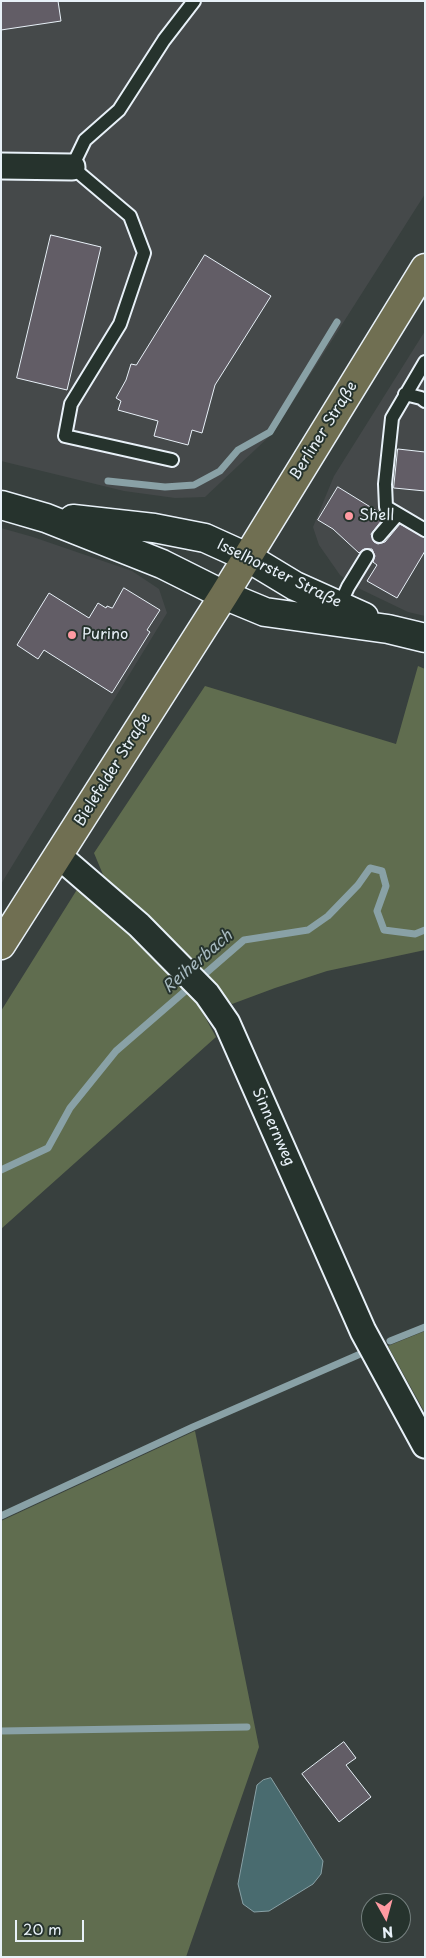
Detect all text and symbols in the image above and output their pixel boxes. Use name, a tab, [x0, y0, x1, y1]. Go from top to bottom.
street label: Berliner Straße	[286, 378, 362, 484]
place label: Shell	[359, 507, 394, 525]
marker: Shell	[343, 510, 355, 522]
street label: Isselhorster Straße	[214, 536, 344, 612]
place label: Purino	[82, 626, 128, 644]
marker: Purino	[66, 629, 78, 641]
street label: Bielefelder Straße	[71, 710, 155, 830]
water label: Reiherbach	[159, 927, 237, 997]
street label: Sinnernweg	[248, 1085, 298, 1169]
north arrow	[361, 1893, 411, 1943]
scale bar	[18, 1910, 86, 1942]
text: 20 m	[23, 1917, 62, 1940]
text: N	[381, 1921, 395, 1943]

